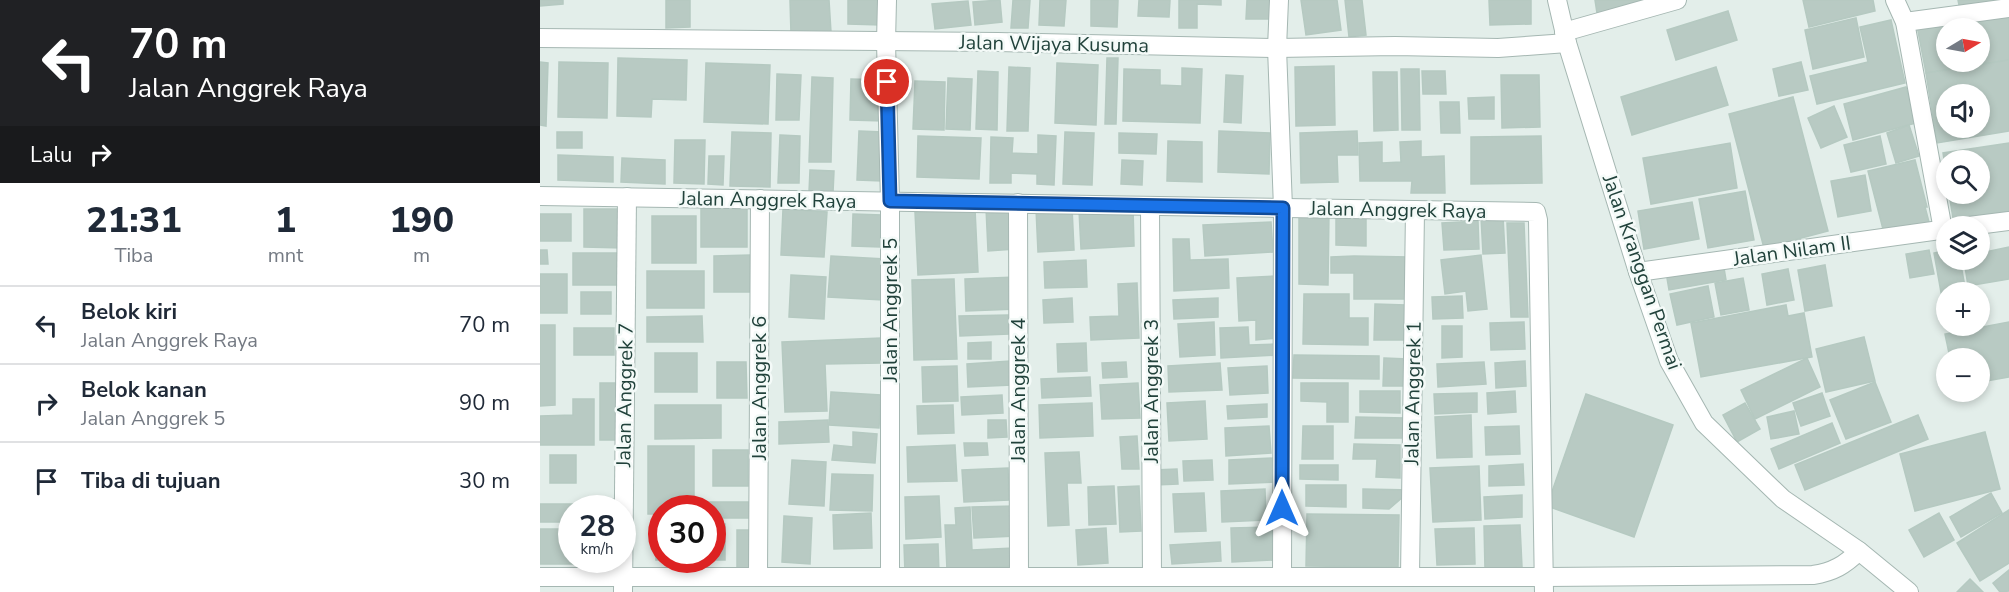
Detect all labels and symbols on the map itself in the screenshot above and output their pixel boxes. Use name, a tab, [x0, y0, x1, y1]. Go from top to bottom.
north arrow	[1936, 18, 1990, 72]
street label: Jalan Wijaya Kusuma	[958, 29, 1149, 59]
pin	[861, 56, 912, 107]
street label: Jalan Kranggan Permai	[1596, 170, 1688, 373]
street label: Jalan Anggrek Raya	[678, 185, 857, 215]
street label: Jalan Anggrek Raya	[1308, 195, 1487, 225]
street label: Jalan Nilam II	[1730, 229, 1853, 273]
street label: Jalan Anggrek 5	[877, 238, 904, 383]
street label: Jalan Anggrek 6	[746, 316, 773, 461]
street label: Jalan Anggrek 4	[1005, 318, 1032, 463]
street label: Jalan Anggrek 3	[1138, 319, 1165, 464]
street label: Jalan Anggrek 1	[1398, 321, 1428, 466]
street label: Jalan Anggrek 7	[610, 323, 640, 468]
position arrow	[1250, 476, 1314, 540]
speed limit sign: 30	[648, 495, 726, 573]

